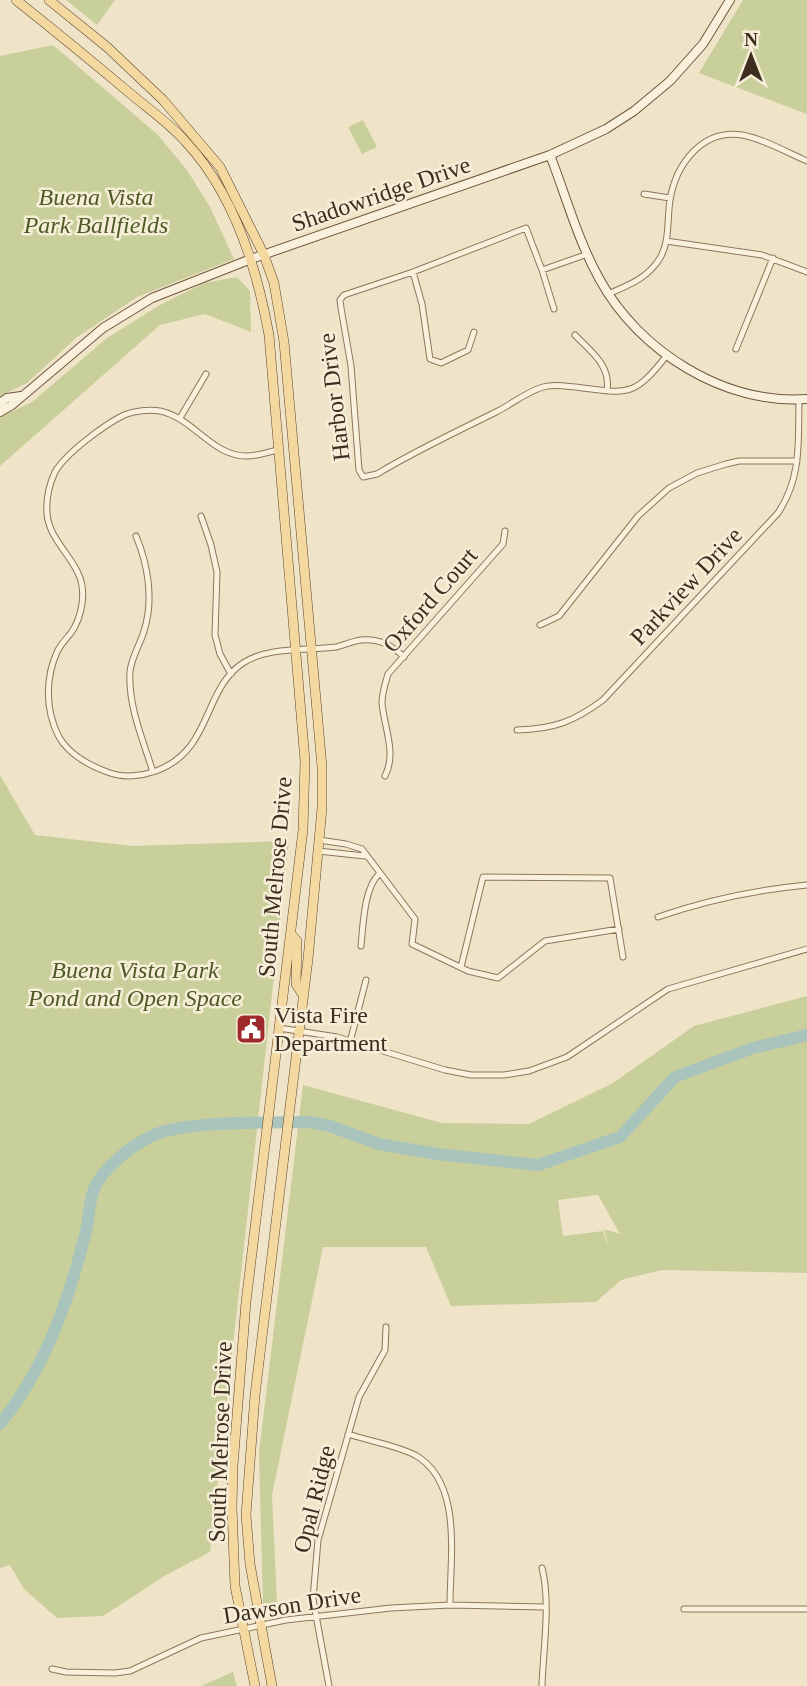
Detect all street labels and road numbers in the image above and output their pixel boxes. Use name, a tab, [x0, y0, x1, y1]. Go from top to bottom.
street label: Shadowridge Drive	[288, 151, 474, 237]
street label: Harbor Drive	[313, 332, 355, 462]
street label: Parkview Drive	[625, 522, 747, 650]
street label: Oxford Court	[378, 542, 483, 658]
street label: South Melrose Drive	[253, 776, 297, 978]
street label: South Melrose Drive	[203, 1341, 237, 1543]
street label: Opal Ridge	[288, 1442, 340, 1556]
street label: Dawson Drive	[221, 1581, 363, 1629]

